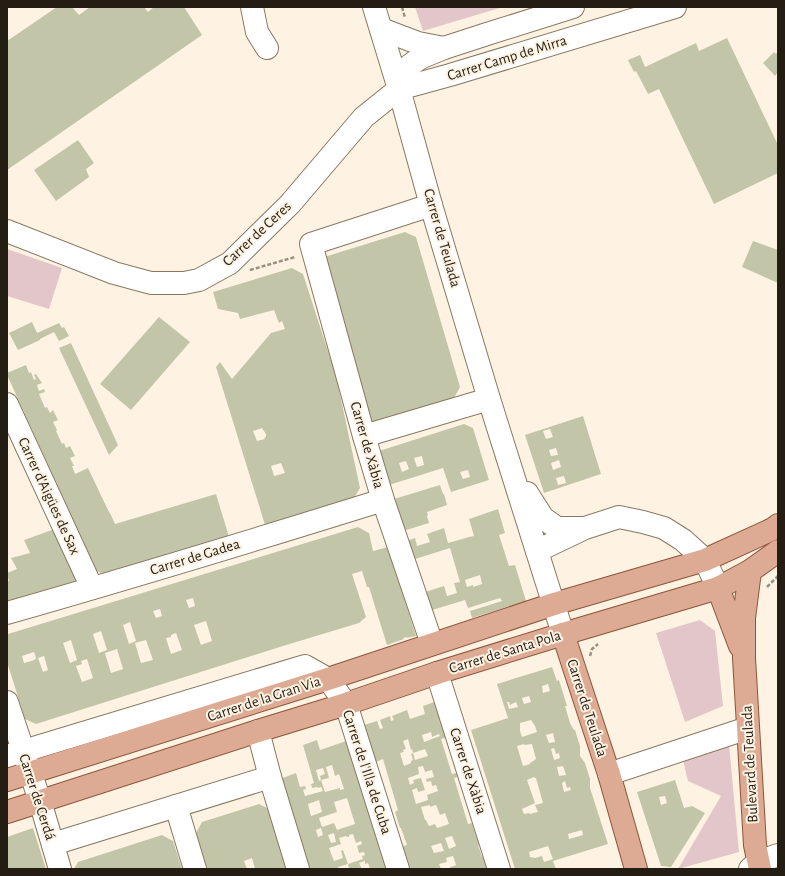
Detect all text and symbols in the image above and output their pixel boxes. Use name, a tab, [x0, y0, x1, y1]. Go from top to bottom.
street label: Carrer Camp de Mirra	[445, 33, 569, 83]
street label: Carrer de Teulada	[421, 187, 463, 289]
street label: Carrer de Ceres	[220, 199, 294, 269]
street label: Carrer de Xàbia	[347, 400, 387, 490]
street label: Carrer d'Aigües de Sax	[15, 435, 83, 557]
street label: Carrer de Gadea	[148, 536, 242, 578]
street label: Carrer de Santa Pola	[447, 628, 563, 676]
street label: Carrer de Teulada	[564, 657, 610, 759]
street label: Carrer de la Gran Via	[205, 674, 323, 724]
street label: Bulevard de Teulada	[739, 705, 761, 823]
street label: Carrer de l'Illa de Cuba	[340, 708, 394, 836]
street label: Carrer de Xàbia	[447, 726, 489, 816]
street label: Carrer de Cerdá	[16, 752, 58, 842]

